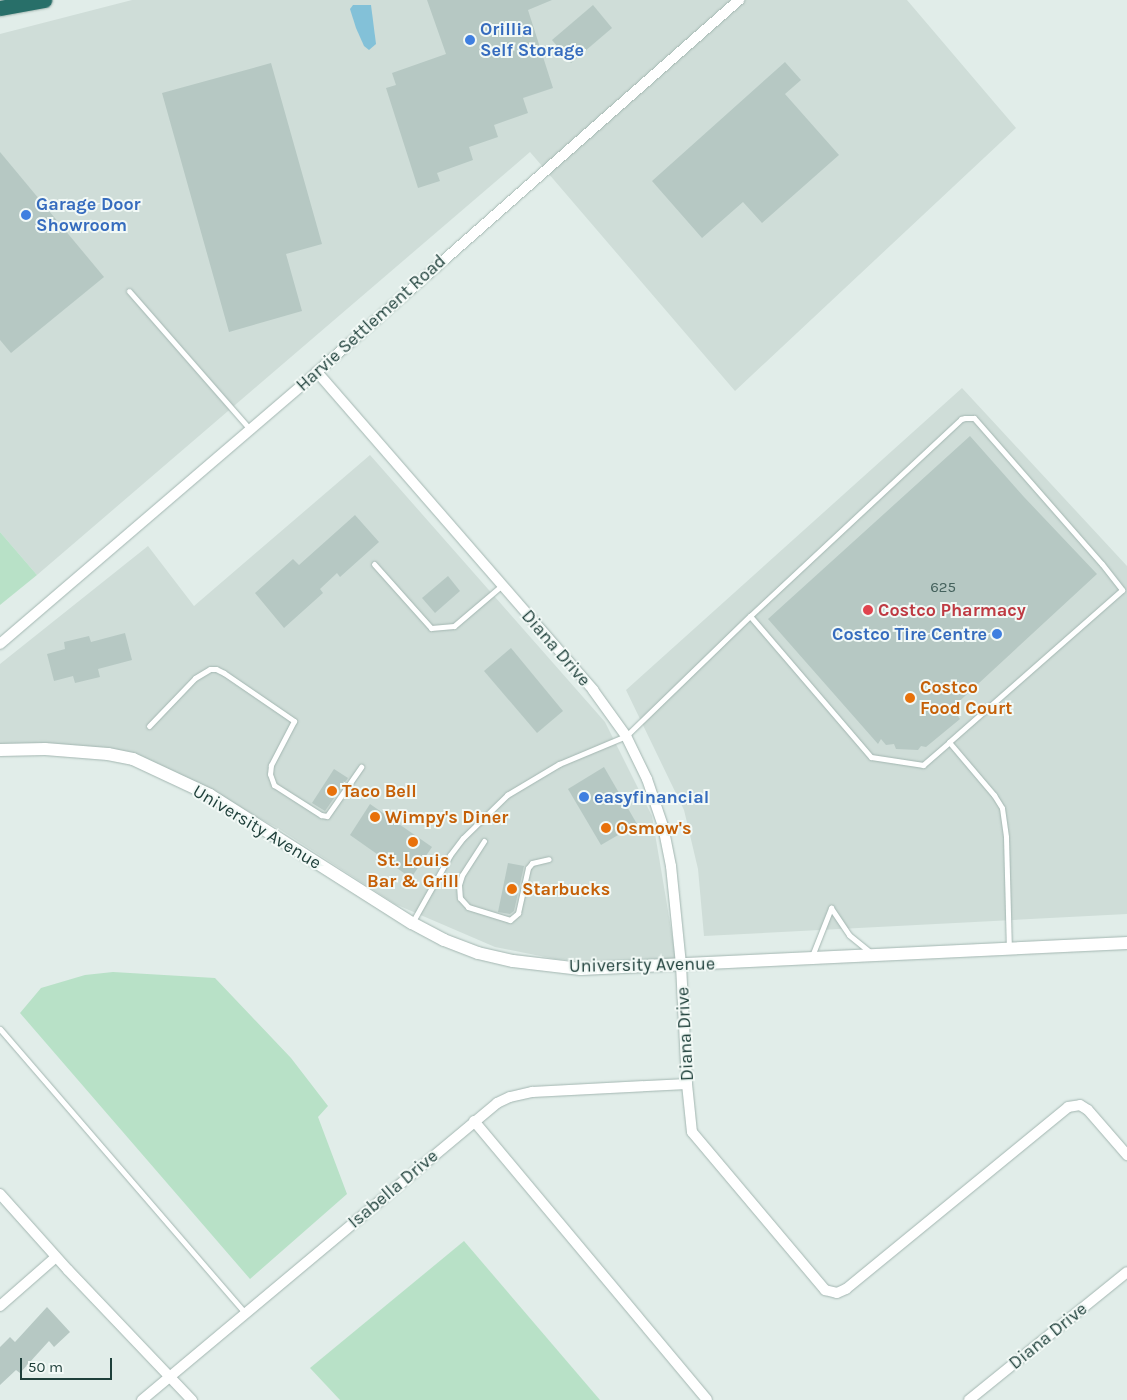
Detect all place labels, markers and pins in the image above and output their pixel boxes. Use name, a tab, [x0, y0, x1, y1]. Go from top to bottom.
place label: Orillia Self Storage	[480, 19, 584, 62]
marker: Orillia Self Storage	[464, 34, 476, 46]
place label: Garage Door Showroom	[36, 194, 141, 236]
marker: Garage Door Showroom	[20, 209, 32, 221]
place label: Costco Pharmacy	[878, 599, 1026, 621]
marker: Costco Pharmacy	[862, 604, 874, 616]
place label: Costco Tire Centre	[832, 623, 987, 645]
marker: Costco Tire Centre	[991, 628, 1003, 640]
place label: Costco Food Court	[920, 677, 1012, 720]
marker: Costco Food Court	[904, 692, 916, 704]
place label: Taco Bell	[342, 780, 417, 802]
marker: Taco Bell	[326, 785, 338, 797]
place label: easyfinancial	[594, 786, 709, 808]
marker: easyfinancial	[578, 791, 590, 803]
place label: Wimpy's Diner	[385, 806, 508, 828]
marker: Wimpy's Diner	[369, 811, 381, 823]
place label: Osmow's	[616, 817, 691, 839]
marker: Osmow's	[600, 822, 612, 834]
marker: St. Louis Bar & Grill	[407, 836, 419, 848]
place label: St. Louis Bar & Grill	[367, 850, 459, 892]
place label: Starbucks	[522, 878, 610, 900]
marker: Starbucks	[506, 883, 518, 895]

